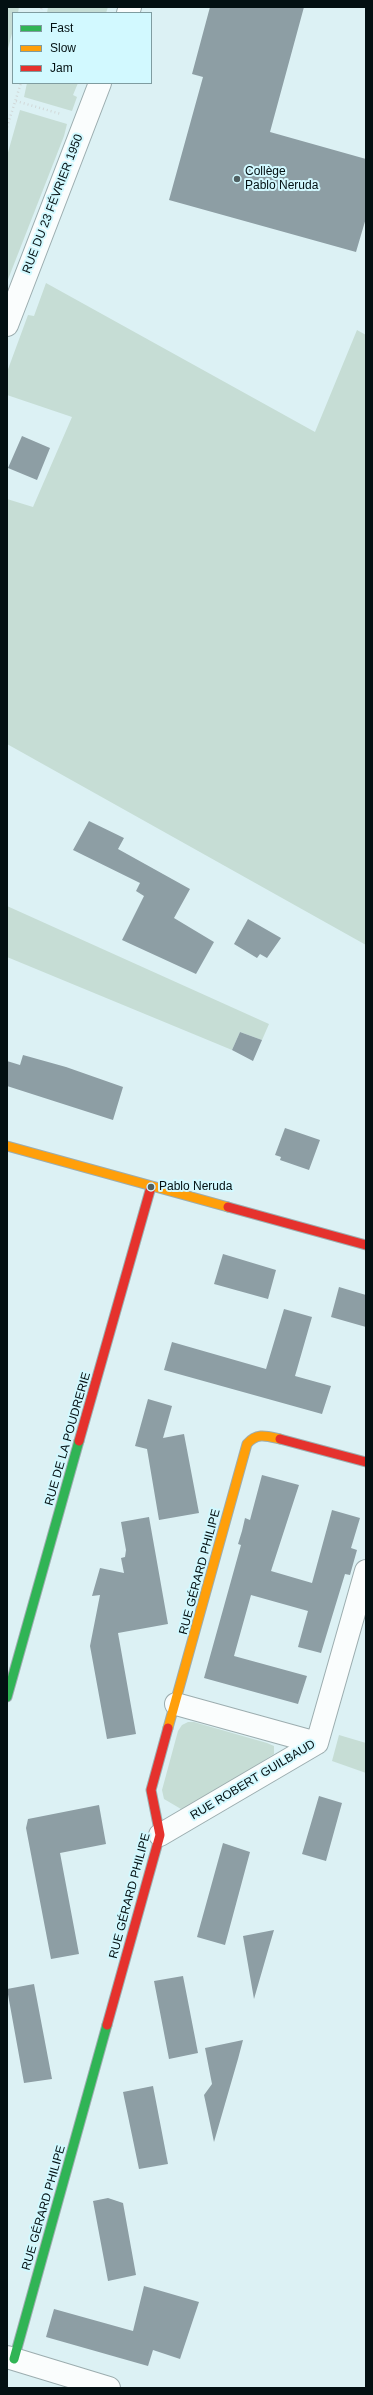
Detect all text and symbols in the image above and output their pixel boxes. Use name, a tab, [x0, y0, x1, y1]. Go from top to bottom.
legend	[12, 12, 152, 84]
text: Fast	[50, 21, 73, 35]
text: Slow	[50, 41, 76, 55]
text: Jam	[50, 61, 73, 75]
street label: RUE DU 23 FÉVRIER 1950	[20, 132, 86, 276]
place label: Collège Pablo Neruda	[245, 165, 318, 193]
marker: Collège Pablo Neruda	[232, 174, 242, 184]
place label: Pablo Neruda	[159, 1180, 232, 1194]
marker: Pablo Neruda	[146, 1182, 156, 1192]
street label: RUE DE LA POUDRERIE	[42, 1371, 94, 1507]
street label: RUE GÉRARD PHILIPE	[176, 1508, 224, 1636]
street label: RUE ROBERT GUILBAUD	[188, 1737, 318, 1823]
street label: RUE GÉRARD PHILIPE	[106, 1832, 154, 1960]
street label: RUE GÉRARD PHILIPE	[19, 2144, 69, 2272]

